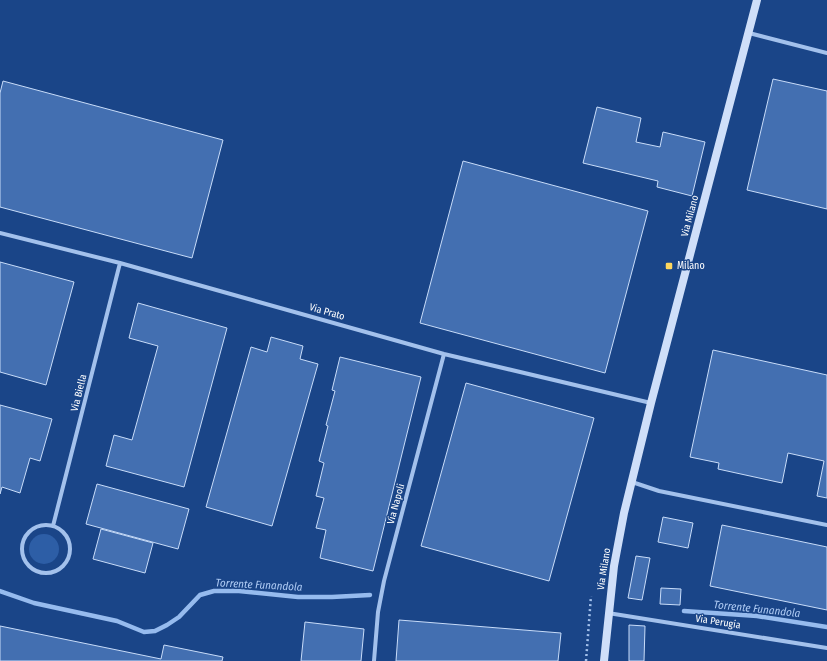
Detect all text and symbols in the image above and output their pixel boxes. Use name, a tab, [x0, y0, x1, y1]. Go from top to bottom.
street label: Via Milano	[679, 194, 701, 238]
place label: Milano	[677, 260, 705, 272]
marker: Milano	[664, 261, 674, 271]
street label: Via Prato	[308, 301, 346, 323]
street label: Via Biella	[69, 373, 89, 413]
street label: Via Napoli	[385, 482, 407, 526]
street label: Via Milano	[595, 547, 613, 591]
water label: Torrente Funandola	[215, 576, 303, 594]
water label: Torrente Funandola	[713, 598, 801, 620]
street label: Via Perugia	[695, 613, 742, 632]

